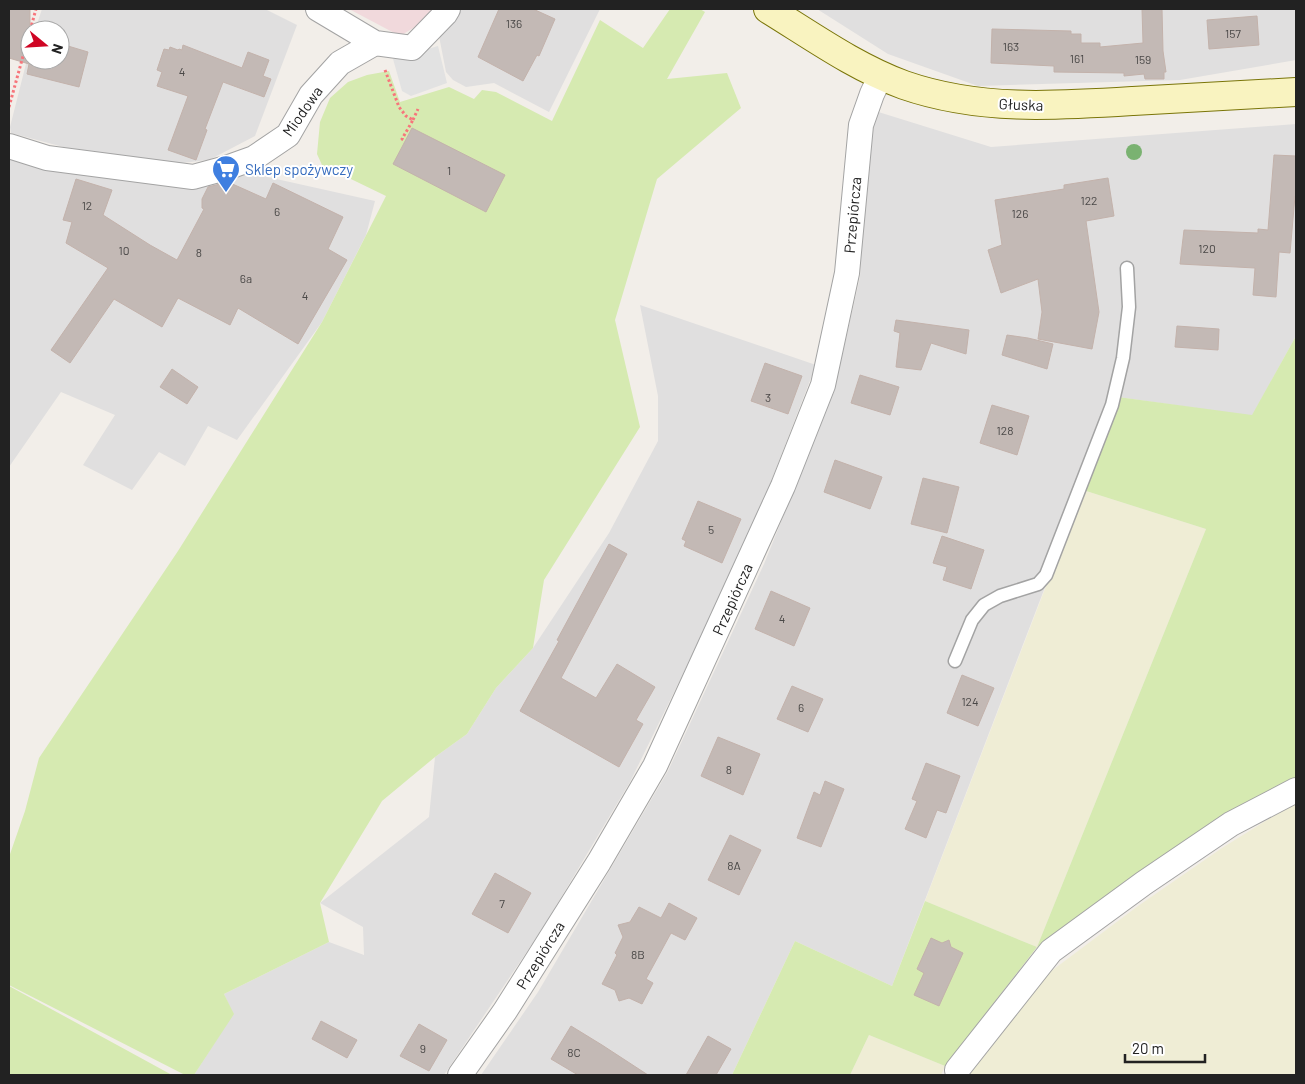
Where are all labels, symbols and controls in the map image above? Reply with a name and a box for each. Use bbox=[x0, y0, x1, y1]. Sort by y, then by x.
house number: 136 bbox=[506, 16, 522, 30]
north arrow bbox=[20, 20, 70, 70]
house number: 157 bbox=[1225, 26, 1241, 40]
house number: 163 bbox=[1003, 39, 1019, 53]
text: N bbox=[48, 42, 67, 56]
house number: 161 bbox=[1070, 51, 1084, 65]
house number: 159 bbox=[1135, 52, 1151, 66]
house number: 4 bbox=[179, 64, 185, 78]
street label: Miodowa bbox=[278, 82, 326, 140]
street label: Głuska bbox=[998, 94, 1044, 114]
supermarket icon: Sklep spożywczy bbox=[211, 154, 241, 193]
place label: Sklep spożywczy bbox=[245, 160, 353, 178]
house number: 1 bbox=[447, 163, 451, 177]
street label: Przepiórcza bbox=[840, 176, 864, 254]
house number: 122 bbox=[1080, 193, 1098, 207]
house number: 12 bbox=[82, 198, 92, 212]
house number: 6 bbox=[274, 204, 280, 218]
house number: 126 bbox=[1012, 206, 1028, 220]
house number: 120 bbox=[1198, 241, 1216, 255]
house number: 10 bbox=[119, 243, 129, 257]
house number: 8 bbox=[196, 245, 202, 259]
house number: 6a bbox=[240, 271, 252, 285]
house number: 4 bbox=[302, 288, 308, 302]
house number: 3 bbox=[765, 390, 771, 404]
house number: 128 bbox=[997, 423, 1013, 437]
house number: 5 bbox=[708, 522, 714, 536]
street label: Przepiórcza bbox=[708, 560, 756, 638]
house number: 4 bbox=[779, 611, 785, 625]
house number: 124 bbox=[961, 694, 979, 708]
house number: 6 bbox=[798, 700, 804, 714]
house number: 8 bbox=[726, 762, 732, 776]
house number: 8A bbox=[727, 858, 741, 872]
house number: 7 bbox=[499, 896, 505, 910]
street label: Przepiórcza bbox=[512, 918, 568, 992]
house number: 8B bbox=[631, 947, 645, 961]
scale bar bbox=[1125, 1032, 1205, 1064]
text: 20 m bbox=[1132, 1039, 1164, 1057]
house number: 9 bbox=[420, 1041, 426, 1055]
house number: 8C bbox=[567, 1045, 581, 1059]

